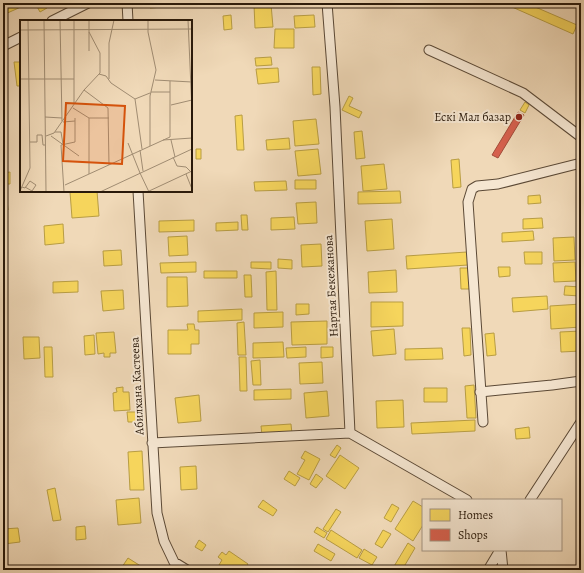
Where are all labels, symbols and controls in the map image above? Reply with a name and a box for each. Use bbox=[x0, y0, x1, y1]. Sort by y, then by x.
inset map bbox=[20, 20, 192, 192]
place label: Ескі Мал базар bbox=[434, 109, 511, 125]
marker: Ескі Мал базар bbox=[514, 112, 524, 122]
street label: Нартая Бекежанова bbox=[320, 234, 342, 337]
street label: Абилхана Кастеева bbox=[126, 336, 148, 436]
legend bbox=[422, 499, 562, 551]
text: Homes bbox=[458, 507, 493, 523]
text: Shops bbox=[458, 527, 488, 543]

